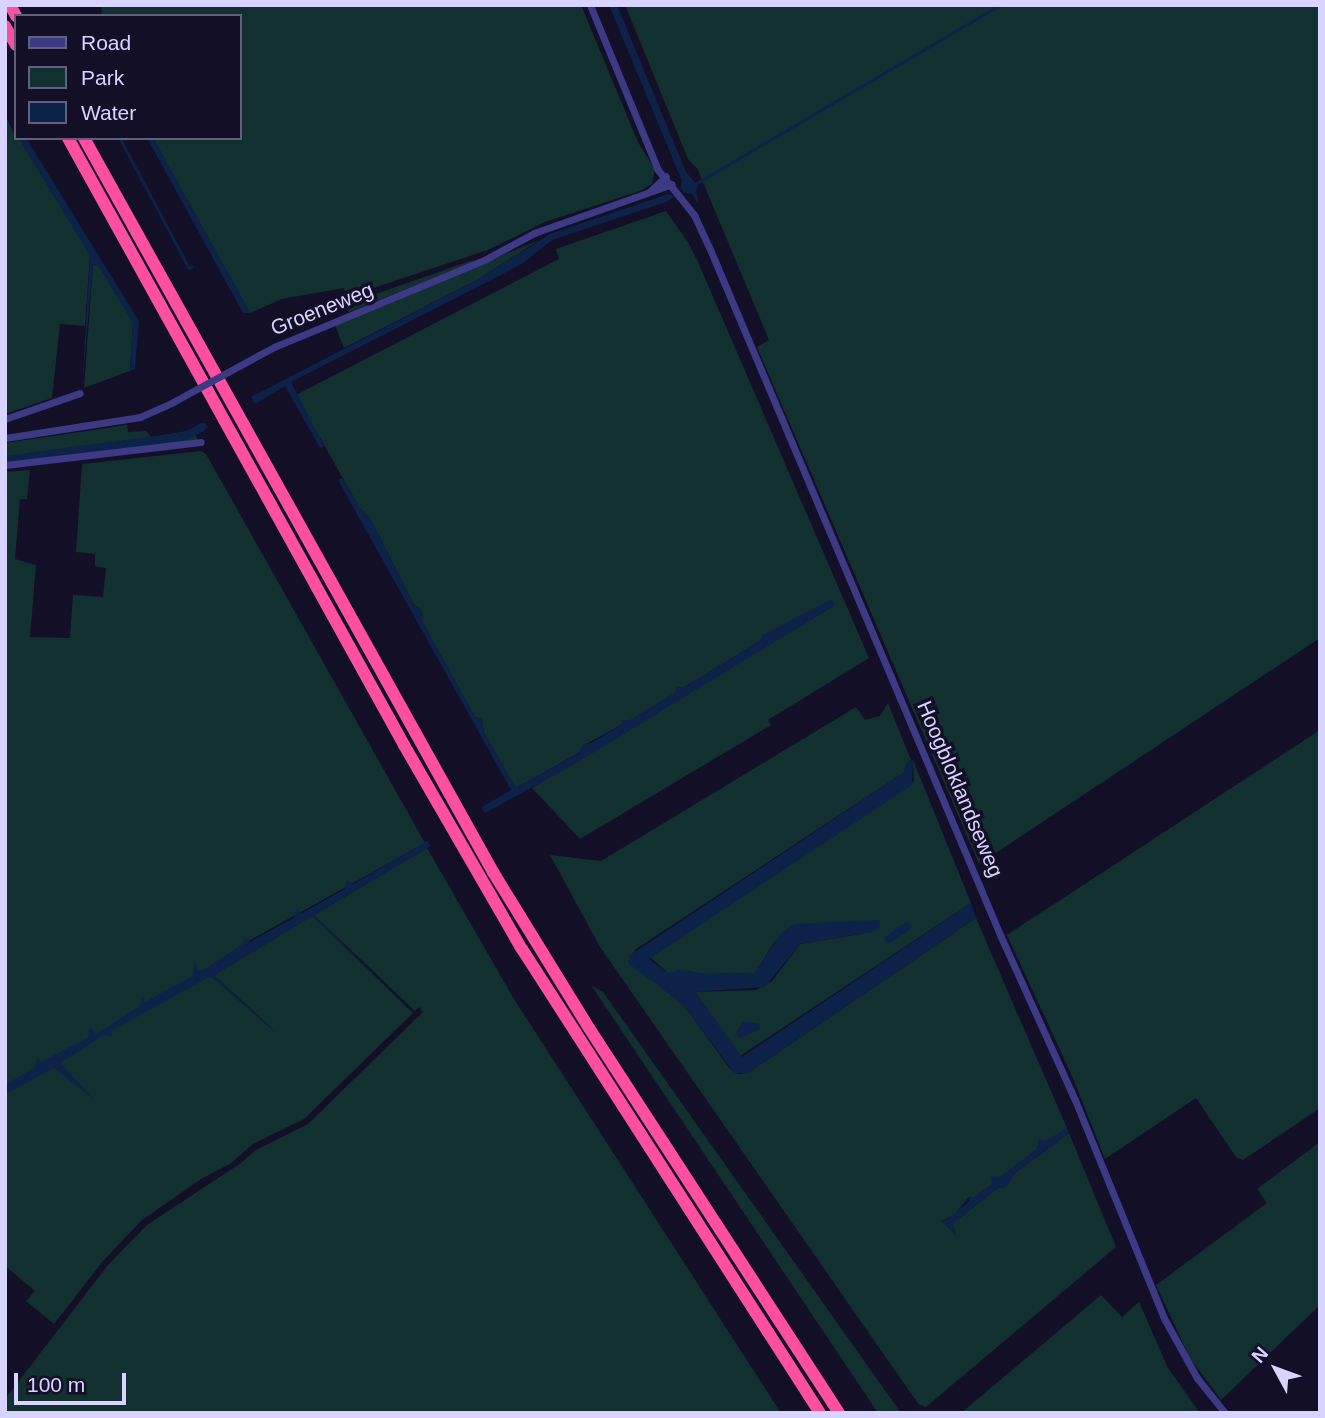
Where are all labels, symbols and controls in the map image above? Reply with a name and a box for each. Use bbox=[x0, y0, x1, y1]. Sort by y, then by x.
legend bbox=[14, 14, 242, 140]
text: Road bbox=[81, 31, 131, 54]
text: Park bbox=[81, 66, 124, 89]
text: Water bbox=[81, 101, 136, 124]
street label: Groeneweg bbox=[267, 277, 377, 341]
street label: Hoogbloklandseweg bbox=[911, 697, 1009, 881]
north arrow bbox=[1241, 1334, 1311, 1404]
text: N bbox=[1247, 1343, 1272, 1367]
scale bar bbox=[18, 1358, 130, 1402]
text: 100 m bbox=[27, 1373, 85, 1396]

